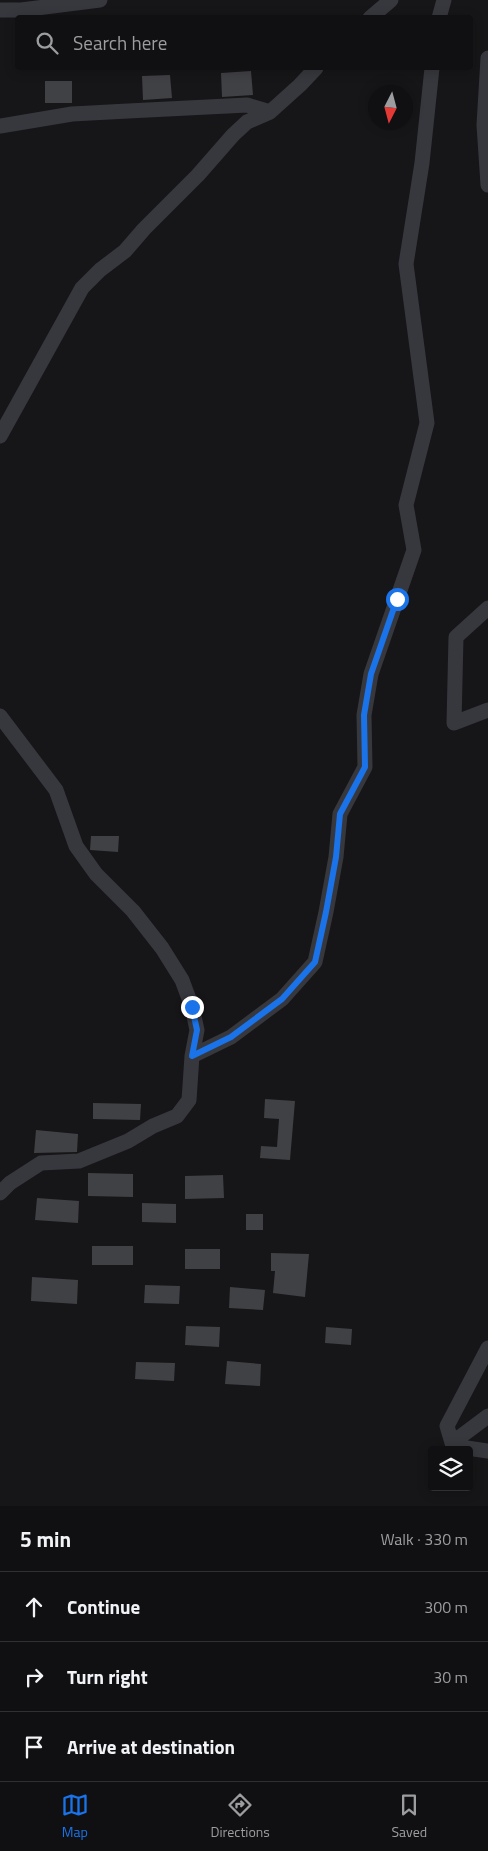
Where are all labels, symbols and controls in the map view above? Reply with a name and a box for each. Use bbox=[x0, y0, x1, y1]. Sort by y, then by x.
search box bbox=[15, 15, 473, 70]
text: Search here bbox=[73, 28, 167, 57]
icon: search bbox=[33, 29, 61, 57]
north arrow bbox=[368, 85, 413, 130]
route start bbox=[386, 588, 409, 611]
route end bbox=[181, 996, 204, 1019]
map controls bbox=[428, 1446, 473, 1491]
button: layers bbox=[428, 1446, 473, 1491]
text: 5 min bbox=[20, 1523, 71, 1555]
text: Walk · 330 m bbox=[380, 1527, 468, 1551]
text: Continue bbox=[67, 1592, 140, 1621]
icon: ahead bbox=[20, 1593, 48, 1621]
text: 300 m bbox=[424, 1595, 468, 1619]
text: Turn right bbox=[67, 1662, 148, 1691]
icon: right bbox=[20, 1663, 48, 1691]
text: 30 m bbox=[433, 1665, 468, 1689]
text: Arrive at destination bbox=[67, 1732, 235, 1761]
icon: arrive bbox=[20, 1733, 48, 1761]
tab: Map bbox=[61, 1791, 89, 1842]
tab: Directions bbox=[210, 1791, 270, 1842]
tab: Saved bbox=[392, 1791, 427, 1842]

